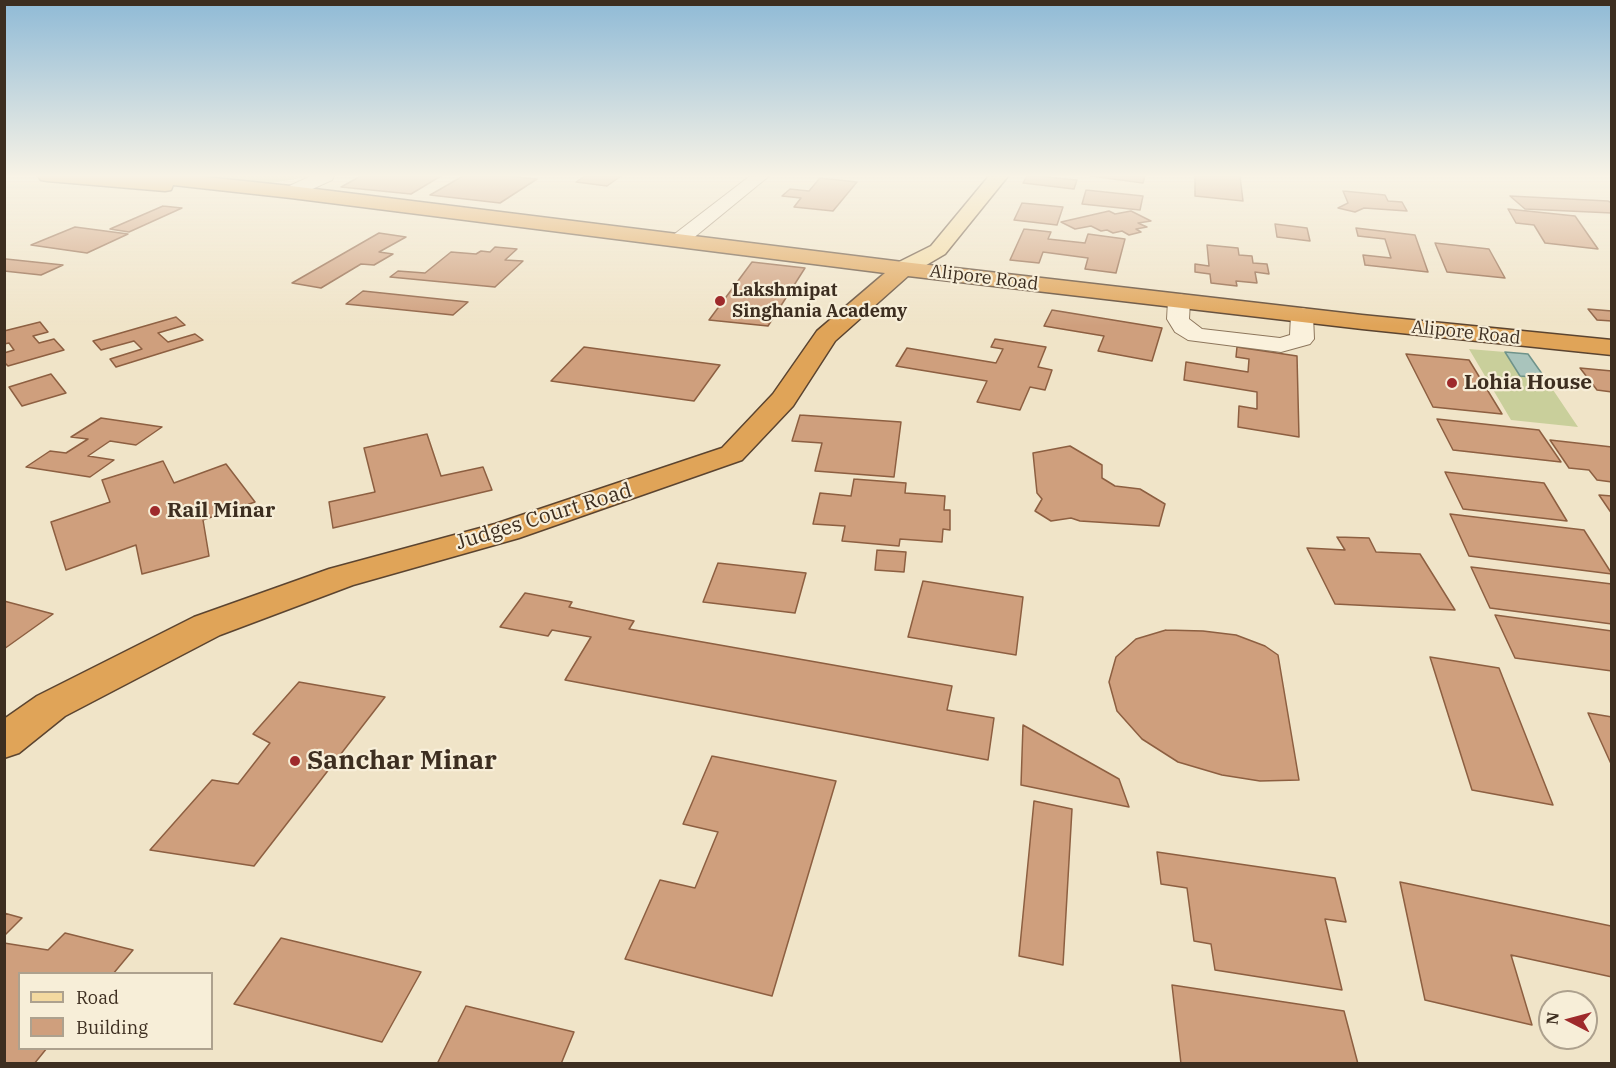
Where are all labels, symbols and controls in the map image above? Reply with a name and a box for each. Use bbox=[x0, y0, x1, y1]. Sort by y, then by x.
street label: Alipore Road bbox=[928, 261, 1040, 295]
place label: Lakshmipat Singhania Academy bbox=[732, 280, 907, 322]
marker: Lakshmipat Singhania Academy bbox=[713, 294, 727, 308]
street label: Alipore Road bbox=[1411, 317, 1521, 349]
place label: Lohia House bbox=[1464, 370, 1592, 396]
marker: Lohia House bbox=[1445, 376, 1459, 390]
street label: Judges Court Road bbox=[453, 478, 635, 556]
place label: Rail Minar bbox=[167, 498, 275, 524]
marker: Rail Minar bbox=[148, 504, 162, 518]
place label: Sanchar Minar bbox=[307, 745, 497, 777]
marker: Sanchar Minar bbox=[288, 754, 302, 768]
legend bbox=[18, 972, 213, 1050]
text: Road bbox=[76, 986, 119, 1009]
north arrow bbox=[1538, 990, 1598, 1050]
text: N bbox=[1541, 1011, 1563, 1026]
text: Building bbox=[76, 1016, 148, 1039]

